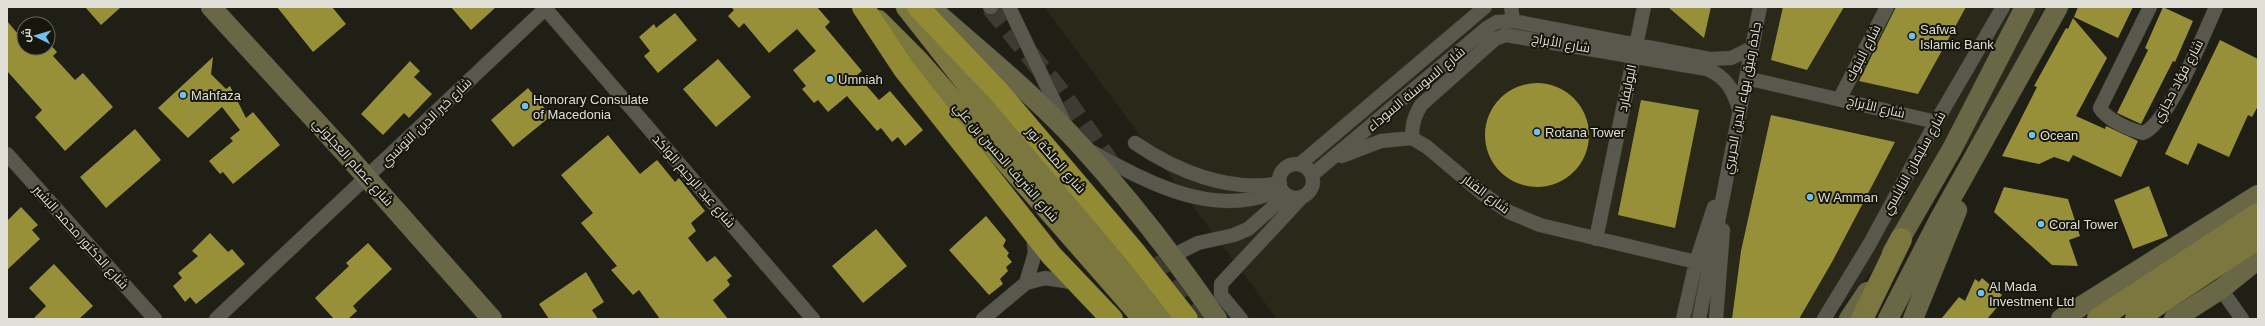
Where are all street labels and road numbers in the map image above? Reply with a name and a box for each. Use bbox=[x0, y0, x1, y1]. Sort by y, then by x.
street label: جادة رفيق بهاء الدين الحريري bbox=[1720, 21, 1767, 176]
street label: شارع البنوك bbox=[1842, 22, 1884, 84]
street label: شارع الأبراج bbox=[1530, 30, 1591, 57]
street label: شارع فؤاد حجازي bbox=[2150, 37, 2209, 126]
street label: شارع السوسنة السوداء bbox=[1364, 44, 1469, 135]
street label: البوليفارد bbox=[1615, 63, 1639, 113]
street label: شارع خير الدين التونسي bbox=[377, 75, 477, 172]
street label: شارع الأبراج bbox=[1845, 93, 1906, 122]
street label: شارع الشريف الحسين بن علي bbox=[948, 99, 1062, 227]
street label: شارع سليمان النابلسي bbox=[1879, 109, 1951, 219]
street label: شارع عصام العجلوني bbox=[307, 115, 396, 211]
street label: شارع الملكة نور bbox=[1022, 123, 1089, 197]
street label: شارع عبد الرحيم الواكد bbox=[648, 131, 738, 232]
street label: شارع الفنار bbox=[1458, 171, 1513, 217]
street label: شارع الدكتور محمد البشير bbox=[29, 181, 132, 293]

